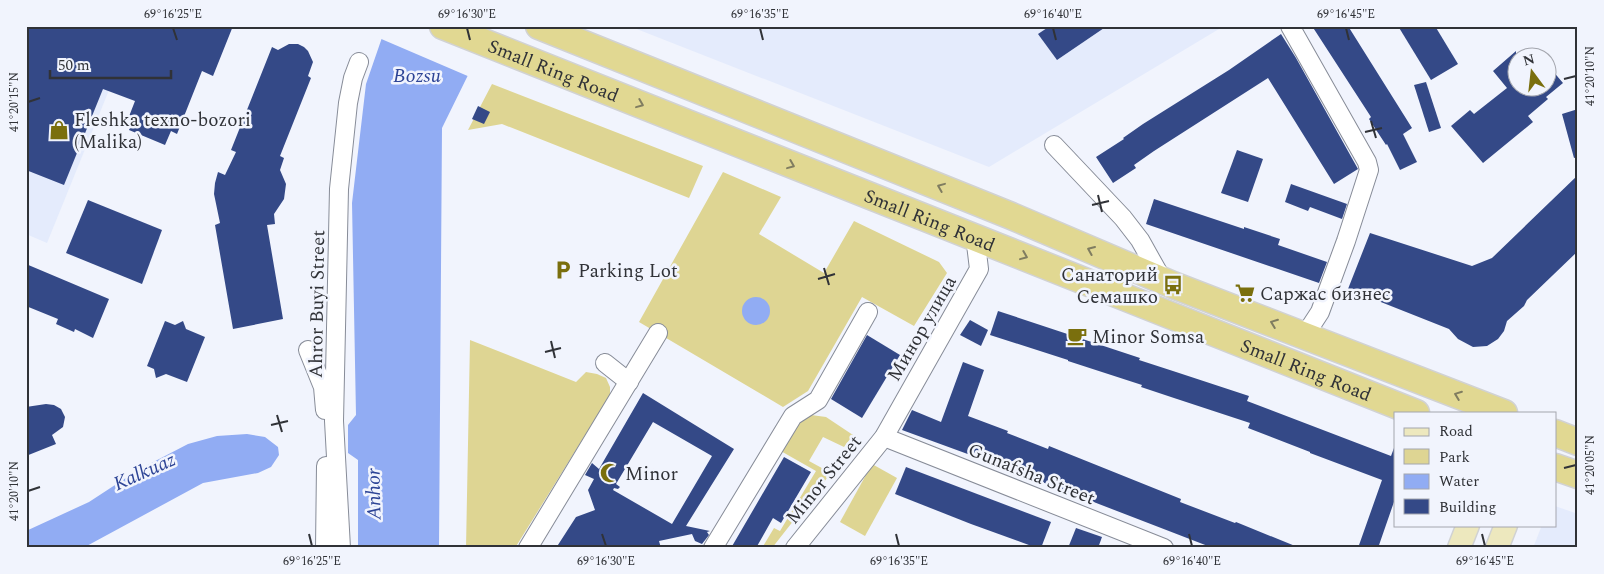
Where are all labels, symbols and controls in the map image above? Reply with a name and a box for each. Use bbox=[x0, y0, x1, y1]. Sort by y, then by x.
text: 69°16'25"E bbox=[144, 5, 202, 24]
text: 69°16'30"E bbox=[438, 5, 496, 24]
text: 69°16'35"E bbox=[731, 5, 789, 24]
text: 69°16'40"E bbox=[1024, 5, 1082, 24]
text: 69°16'45"E bbox=[1317, 5, 1375, 24]
street label: Small Ring Road bbox=[483, 32, 623, 111]
text: 41°20'10"N bbox=[1581, 46, 1600, 106]
scale bar bbox=[50, 48, 171, 80]
north arrow bbox=[1506, 48, 1556, 98]
text: N bbox=[1521, 48, 1537, 72]
text: 50 m bbox=[58, 54, 90, 77]
water label: Bozsu bbox=[393, 61, 441, 91]
text: 41°20'15"N bbox=[5, 72, 24, 132]
one-way arrow bbox=[635, 98, 644, 109]
place label: Fleshka texno-bozori (Malika) bbox=[74, 106, 251, 157]
shop icon: Fleshka texno-bozori (Malika) bbox=[48, 119, 70, 141]
one-way arrow bbox=[786, 158, 795, 169]
street label: Small Ring Road bbox=[859, 182, 999, 260]
one-way arrow bbox=[937, 183, 946, 194]
street label: Ahror Buyi Street bbox=[302, 229, 333, 378]
one-way arrow bbox=[1087, 246, 1096, 256]
one-way arrow bbox=[1019, 250, 1028, 260]
place label: Parking Lot bbox=[578, 257, 678, 286]
parking icon: Parking Lot bbox=[552, 259, 574, 281]
place label: Санаторий Семашко bbox=[1061, 261, 1158, 312]
street label: Минор улица bbox=[880, 270, 965, 387]
bus stop icon: Санаторий Семашко bbox=[1162, 274, 1184, 296]
place label: Саржас бизнес bbox=[1260, 280, 1391, 309]
supermarket icon: Саржас бизнес bbox=[1234, 282, 1256, 304]
one-way arrow bbox=[1270, 319, 1279, 330]
place label: Minor Somsa bbox=[1092, 323, 1205, 352]
cafe icon: Minor Somsa bbox=[1066, 325, 1088, 347]
street label: Small Ring Road bbox=[1236, 332, 1376, 410]
one-way arrow bbox=[1454, 391, 1463, 401]
legend bbox=[1394, 412, 1556, 526]
text: Road bbox=[1439, 420, 1473, 443]
street label: Minor Street bbox=[779, 429, 869, 531]
text: 41°20'05"N bbox=[1581, 435, 1600, 495]
street label: Gunafsha Street bbox=[963, 436, 1100, 513]
water label: Kalkuaz bbox=[108, 445, 180, 499]
text: Park bbox=[1439, 446, 1470, 469]
place label: Minor bbox=[625, 460, 678, 489]
text: 41°20'10"N bbox=[5, 461, 24, 521]
mosque icon: Minor bbox=[599, 462, 621, 484]
water label: Anhor bbox=[359, 467, 389, 521]
text: Water bbox=[1439, 470, 1479, 493]
text: Building bbox=[1439, 496, 1496, 519]
text: 69°16'25"E bbox=[283, 552, 341, 571]
text: 69°16'30"E bbox=[577, 552, 635, 571]
text: 69°16'35"E bbox=[870, 552, 928, 571]
text: 69°16'40"E bbox=[1163, 552, 1221, 571]
text: 69°16'45"E bbox=[1456, 552, 1514, 571]

